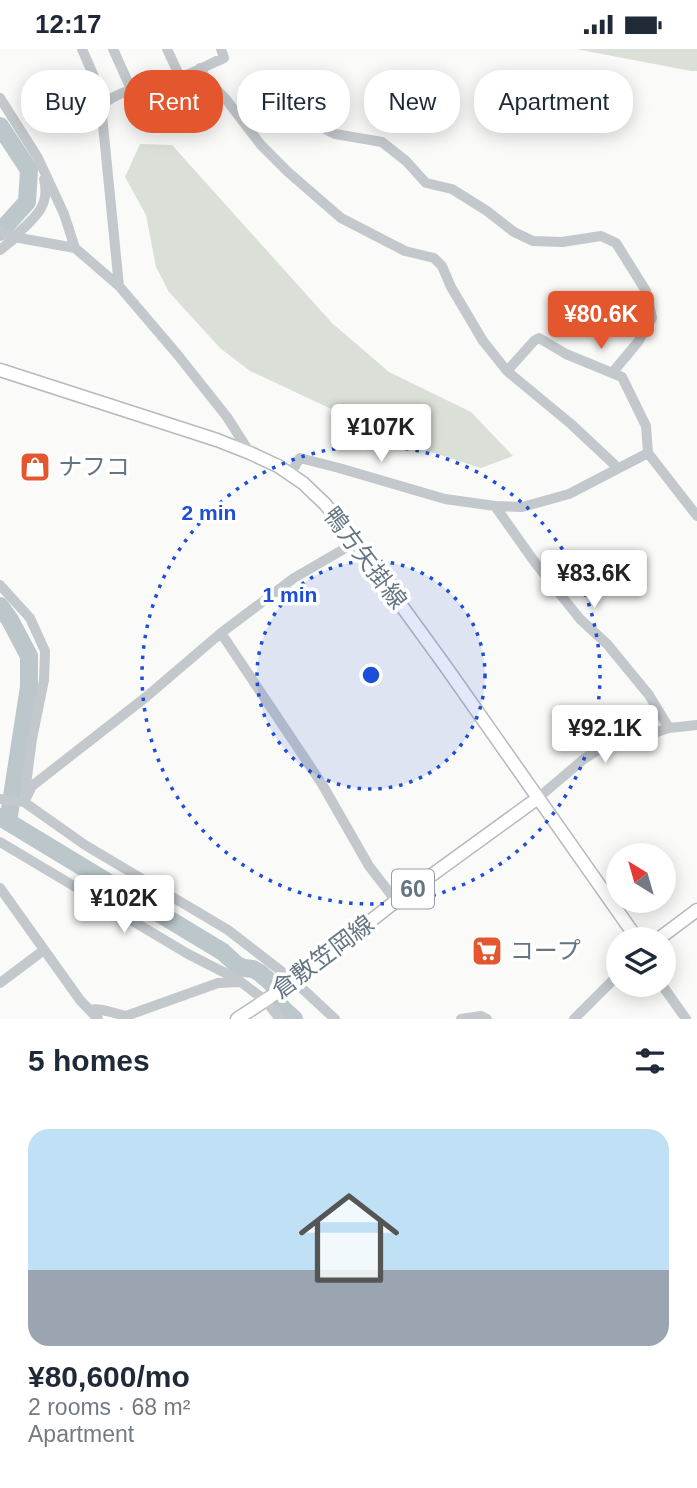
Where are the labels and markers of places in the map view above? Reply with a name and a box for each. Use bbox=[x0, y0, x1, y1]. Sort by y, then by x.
pin: ¥80.6K bbox=[544, 292, 658, 351]
pin: ¥107K bbox=[332, 405, 430, 464]
shop icon: ナフコ bbox=[18, 450, 52, 484]
place label: ナフコ bbox=[58, 453, 130, 480]
pin: ¥83.6K bbox=[537, 551, 651, 610]
centre of rings bbox=[359, 663, 383, 687]
pin: ¥92.1K bbox=[548, 705, 662, 765]
pin: ¥102K bbox=[75, 875, 173, 935]
supermarket icon: コープ bbox=[470, 934, 504, 968]
place label: コープ bbox=[510, 937, 581, 964]

